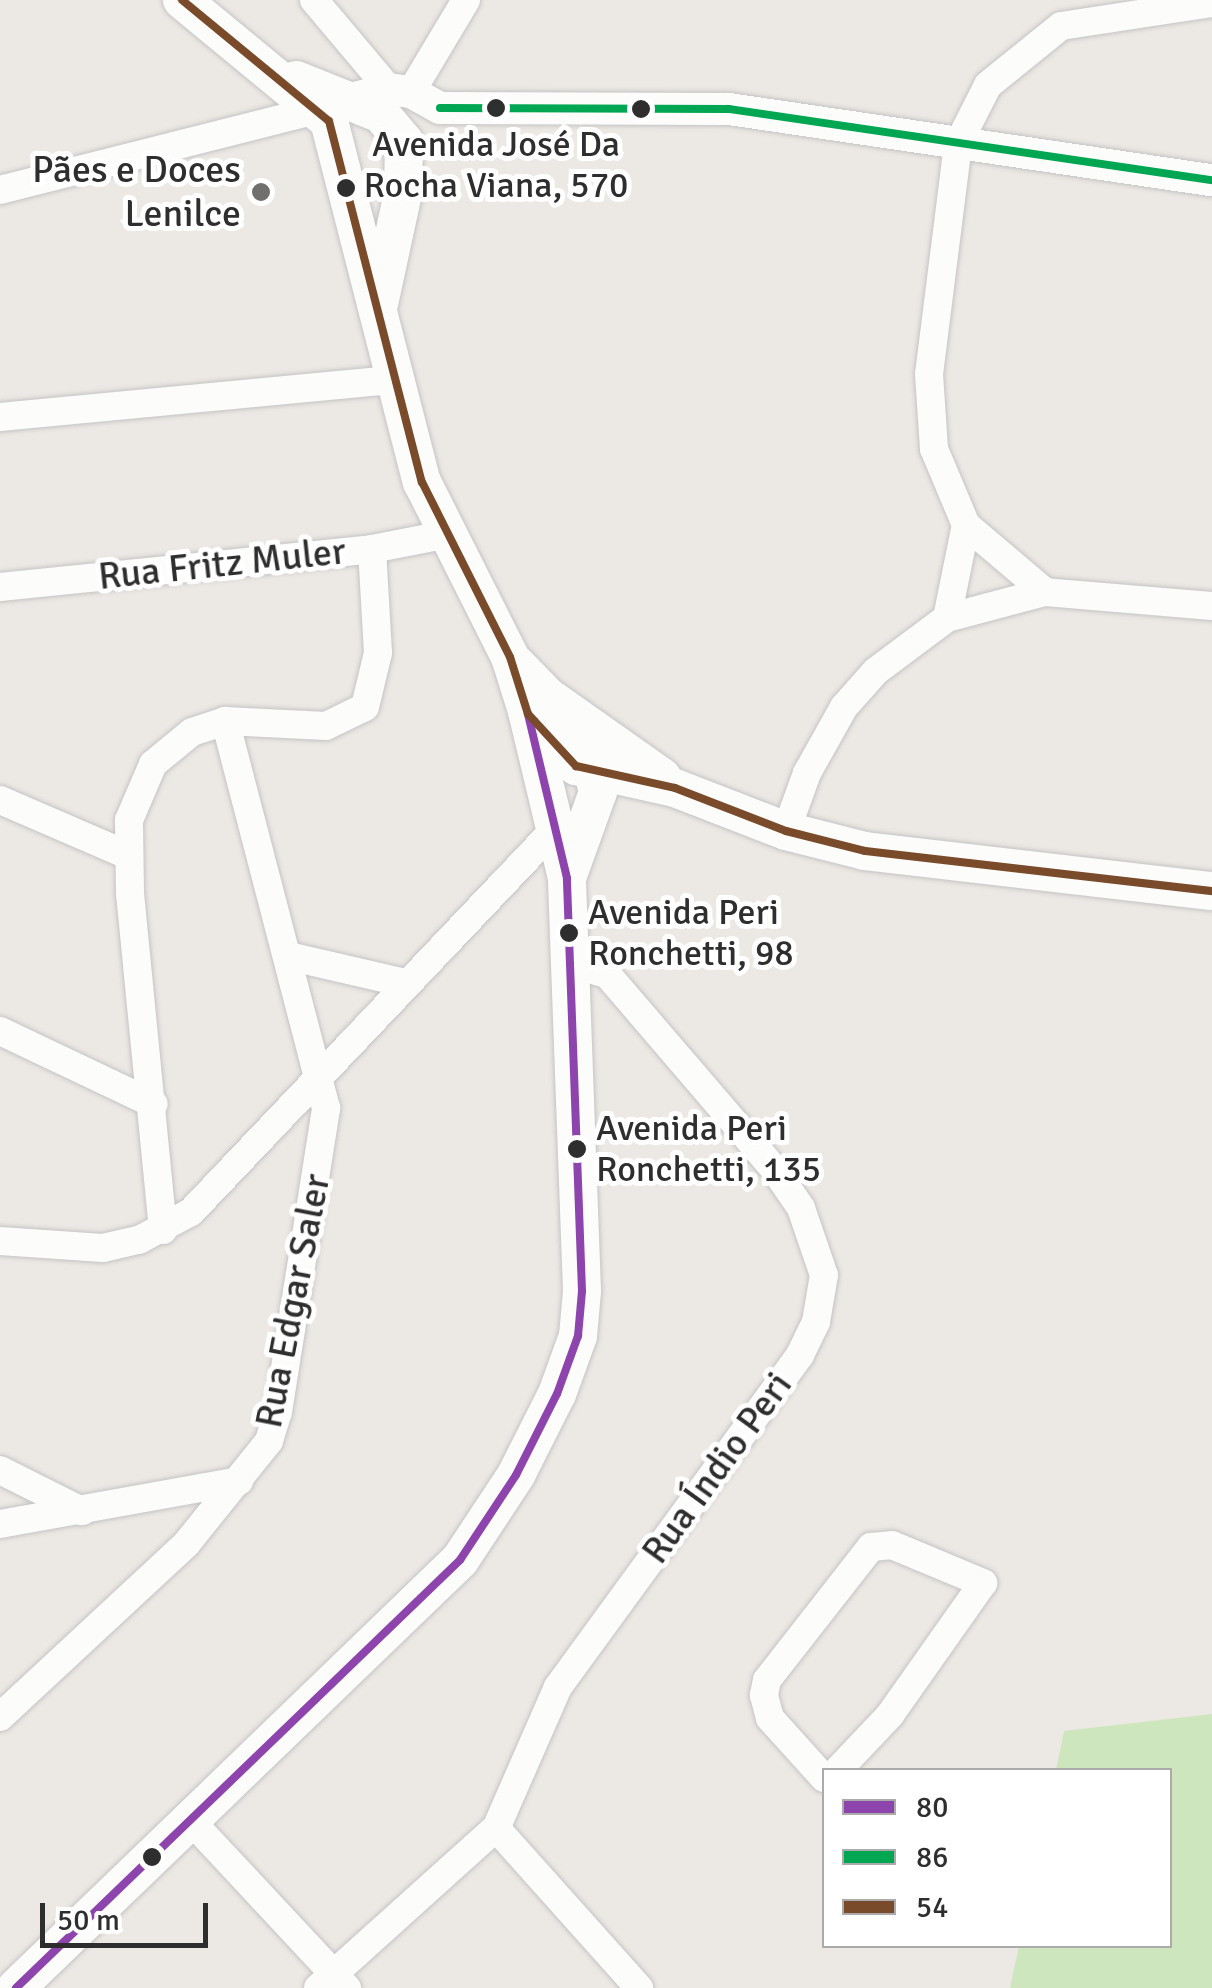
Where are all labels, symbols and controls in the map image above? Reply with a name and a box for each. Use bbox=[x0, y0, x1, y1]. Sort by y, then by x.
marker: Avenida José Da Rocha Viana, 570 bbox=[486, 98, 506, 118]
unlabelled marker bbox=[631, 99, 651, 119]
place label: Avenida José Da Rocha Viana, 570 bbox=[363, 122, 629, 207]
place label: Pães e Doces Lenilce bbox=[32, 147, 241, 236]
unlabelled marker bbox=[336, 178, 356, 198]
marker: Pães e Doces Lenilce bbox=[250, 181, 272, 203]
street label: Rua Fritz Muler bbox=[96, 528, 348, 600]
place label: Avenida Peri Ronchetti, 98 bbox=[588, 890, 794, 975]
marker: Avenida Peri Ronchetti, 98 bbox=[559, 923, 579, 943]
place label: Avenida Peri Ronchetti, 135 bbox=[596, 1106, 821, 1191]
marker: Avenida Peri Ronchetti, 135 bbox=[567, 1139, 587, 1159]
street label: Rua Edgar Saler bbox=[246, 1170, 340, 1432]
street label: Rua Índio Peri bbox=[632, 1364, 802, 1572]
legend bbox=[822, 1768, 1172, 1948]
text: 80 bbox=[916, 1789, 948, 1826]
text: 86 bbox=[916, 1839, 948, 1876]
unlabelled marker bbox=[142, 1847, 162, 1867]
scale bar bbox=[45, 1883, 212, 1945]
text: 54 bbox=[916, 1889, 948, 1926]
text: 50 m bbox=[57, 1902, 120, 1939]

